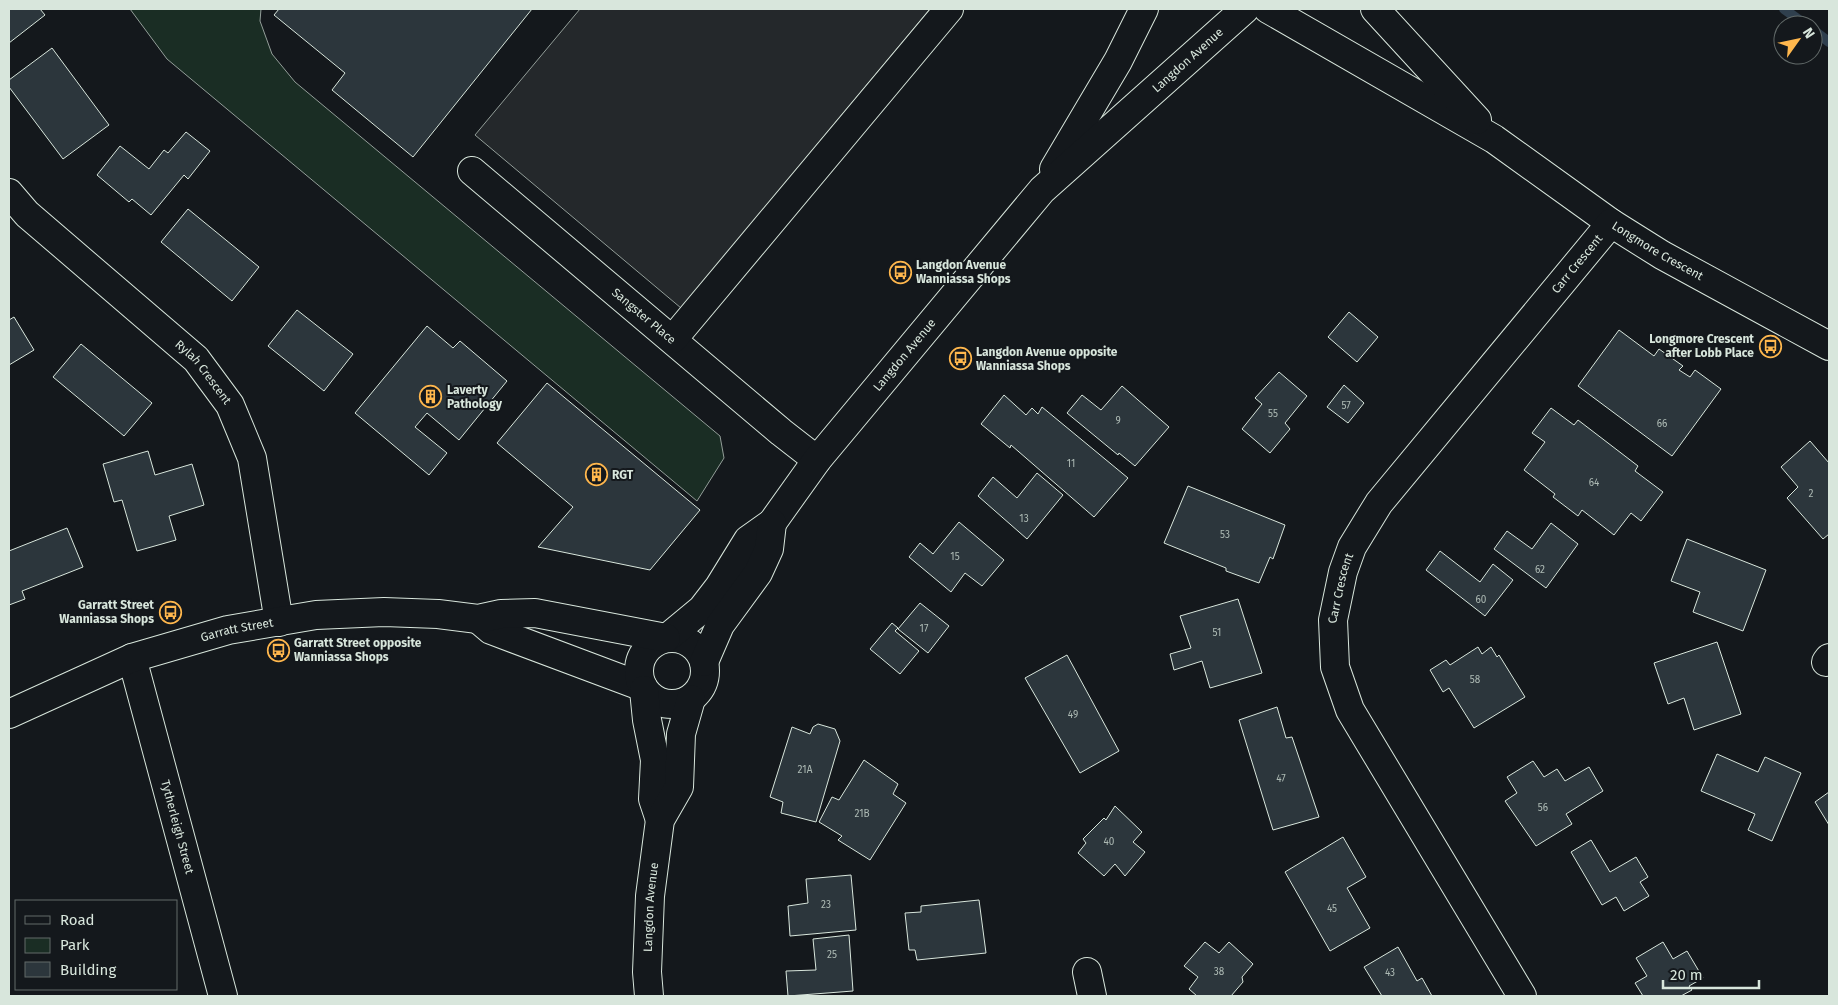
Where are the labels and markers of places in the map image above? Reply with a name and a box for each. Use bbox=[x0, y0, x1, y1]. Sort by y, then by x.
place label: Langdon Avenue Wanniassa Shops bbox=[916, 258, 1011, 286]
bus stop icon: Langdon Avenue Wanniassa Shops bbox=[888, 260, 912, 284]
place label: Longmore Crescent after Lobb Place bbox=[1649, 332, 1754, 360]
bus stop icon: Longmore Crescent after Lobb Place bbox=[1758, 334, 1782, 358]
place label: Langdon Avenue opposite Wanniassa Shops bbox=[976, 345, 1118, 373]
bus stop icon: Langdon Avenue opposite Wanniassa Shops bbox=[948, 347, 972, 371]
place label: Laverty Pathology bbox=[447, 383, 503, 411]
building icon: Laverty Pathology bbox=[419, 385, 443, 409]
building icon: RGT bbox=[584, 463, 608, 487]
place label: RGT bbox=[612, 468, 634, 482]
place label: Garratt Street Wanniassa Shops bbox=[59, 598, 154, 626]
bus stop icon: Garratt Street Wanniassa Shops bbox=[158, 600, 182, 624]
place label: Garratt Street opposite Wanniassa Shops bbox=[294, 636, 422, 664]
bus stop icon: Garratt Street opposite Wanniassa Shops bbox=[266, 638, 290, 662]

